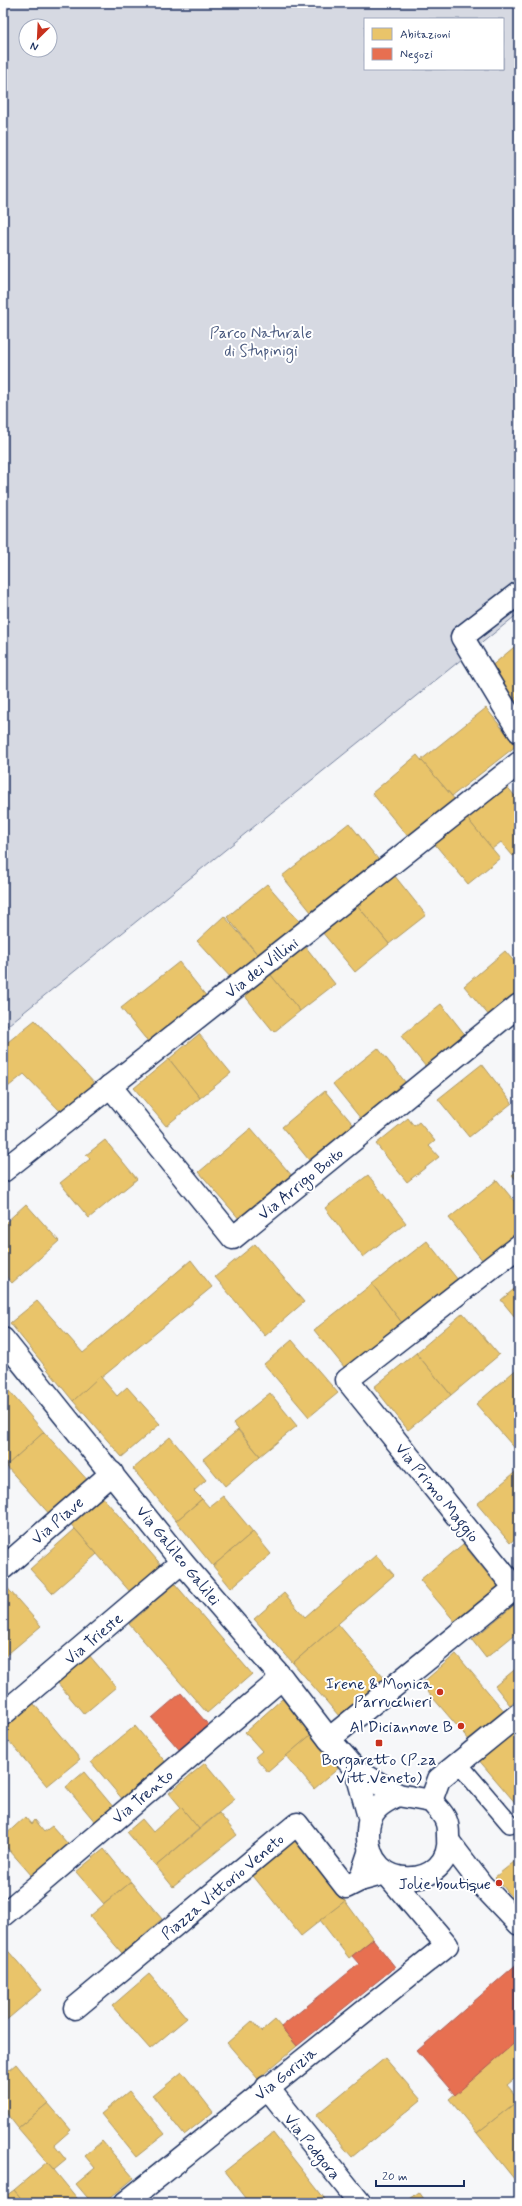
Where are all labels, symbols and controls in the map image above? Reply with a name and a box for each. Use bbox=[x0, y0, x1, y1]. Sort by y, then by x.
north arrow bbox=[18, 18, 58, 58]
legend bbox=[364, 18, 504, 70]
text: Abitazioni bbox=[400, 27, 451, 43]
text: N bbox=[28, 38, 41, 54]
text: Negozi bbox=[400, 47, 433, 64]
park label: Parco Naturale di Stupinigi bbox=[210, 323, 312, 363]
street label: Via dei Villini bbox=[221, 933, 303, 1003]
street label: Via Arrigo Boito bbox=[254, 1143, 349, 1226]
street label: Via Primo Maggio bbox=[389, 1439, 484, 1548]
street label: Via Piave bbox=[27, 1492, 89, 1550]
street label: Via Galileo Galilei bbox=[131, 1502, 225, 1610]
street label: Via Trieste bbox=[60, 1608, 128, 1670]
place label: Irene & Monica Parrucchieri bbox=[326, 1674, 432, 1713]
marker: Irene & Monica Parrucchieri bbox=[435, 1687, 445, 1697]
place label: Al Diciannove B bbox=[349, 1717, 453, 1738]
marker: Al Diciannove B bbox=[456, 1721, 466, 1731]
marker: Borgaretto (P.za Vitt.Veneto) bbox=[374, 1738, 384, 1748]
place label: Borgaretto (P.za Vitt.Veneto) bbox=[322, 1750, 436, 1789]
street label: Via Trento bbox=[108, 1765, 178, 1829]
street label: Piazza Vittorio Veneto bbox=[157, 1829, 289, 1945]
place label: Jolie boutique bbox=[398, 1874, 491, 1895]
marker: Jolie boutique bbox=[494, 1878, 504, 1888]
street label: Via Gorizia bbox=[250, 2042, 322, 2106]
street label: Via Podgora bbox=[278, 2110, 345, 2185]
scale bar bbox=[376, 2162, 464, 2188]
text: 20 m bbox=[382, 2169, 408, 2185]

